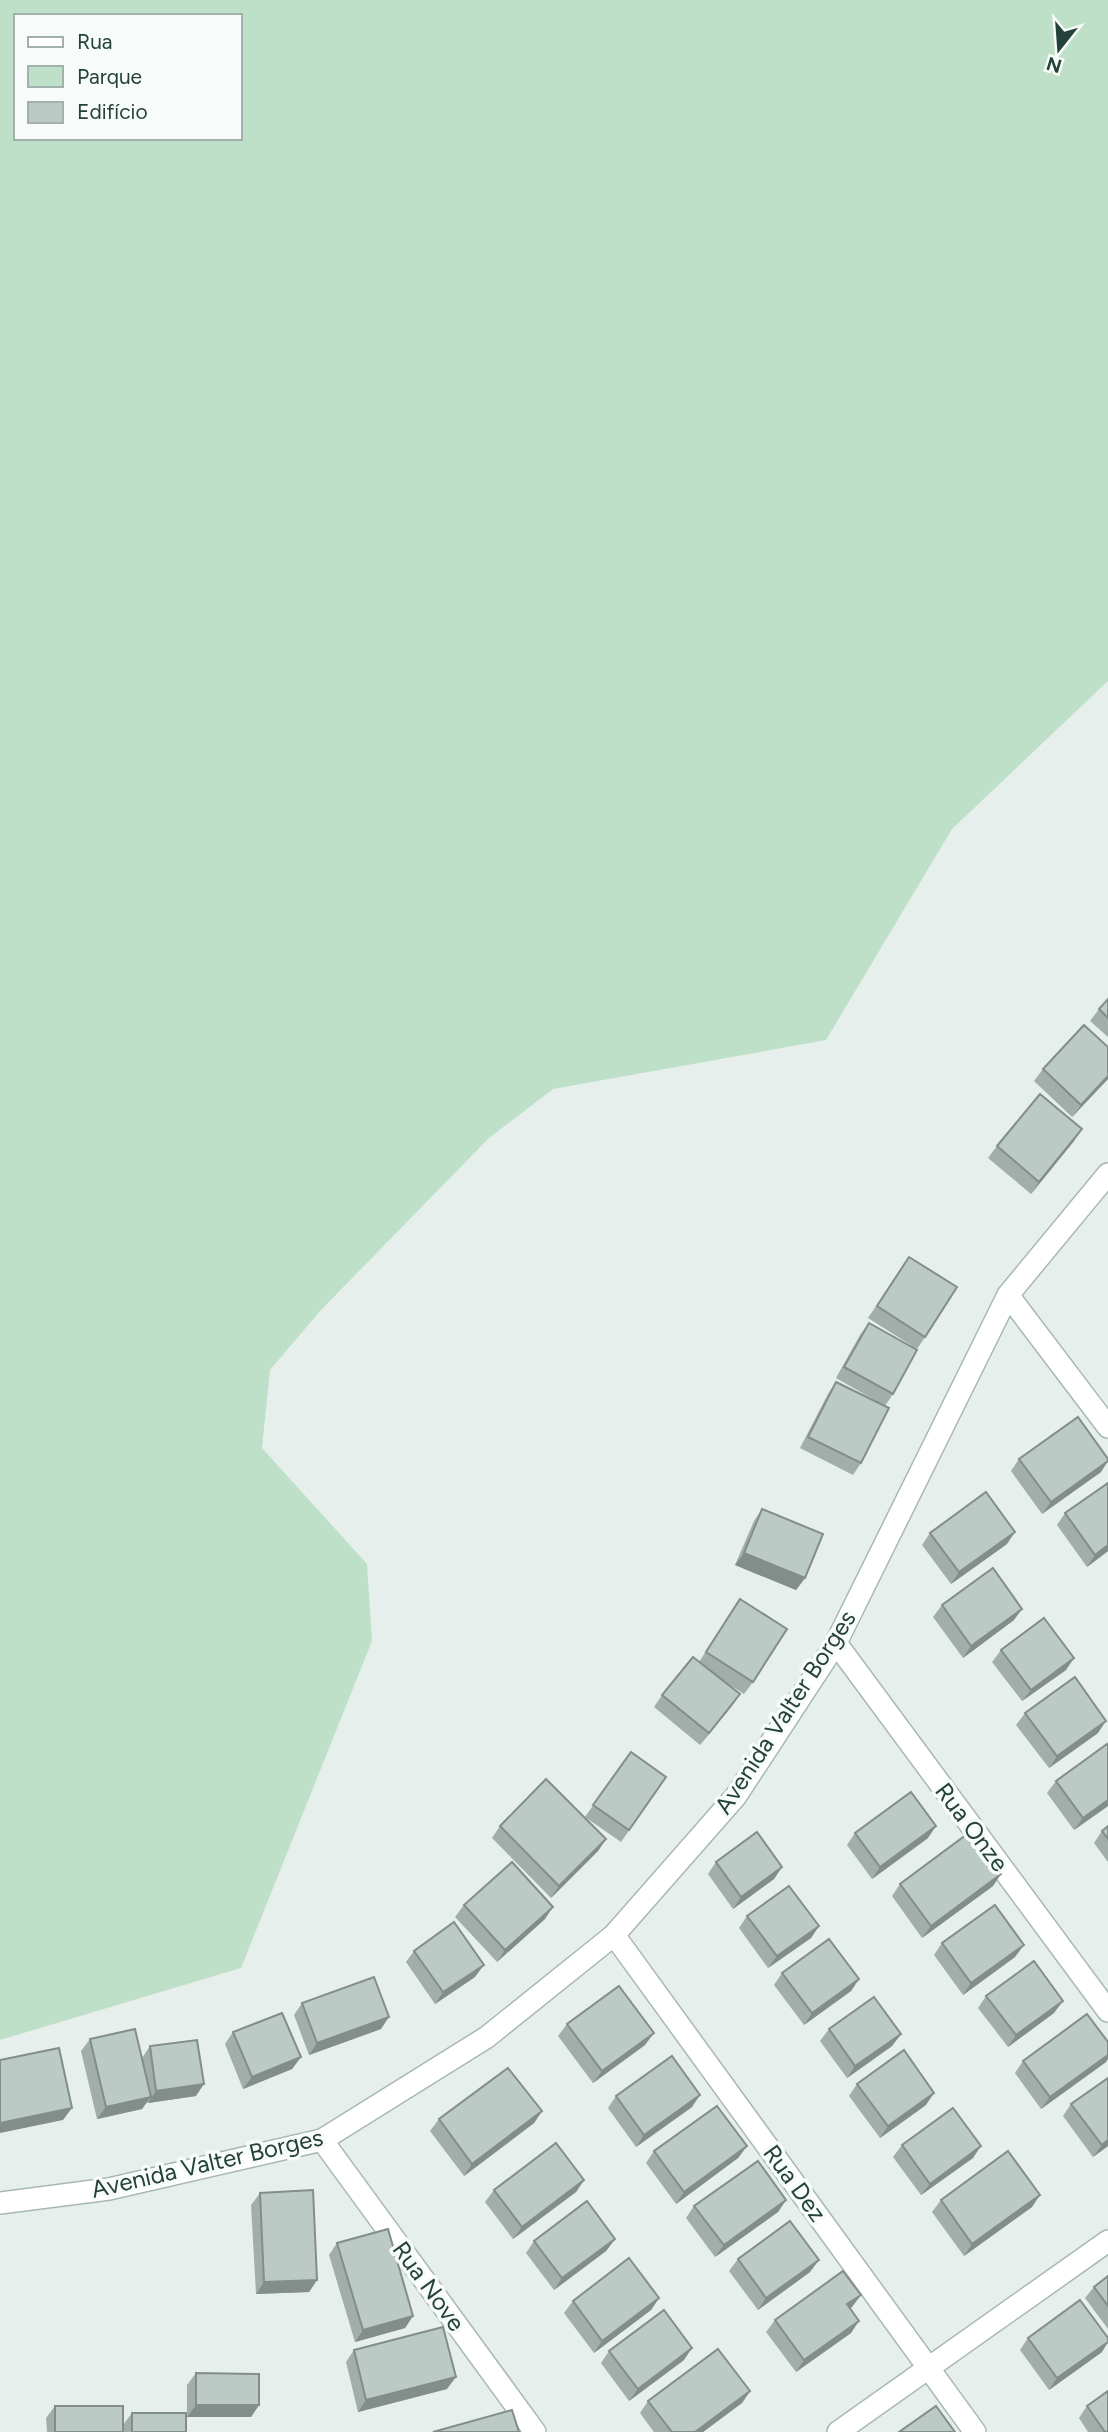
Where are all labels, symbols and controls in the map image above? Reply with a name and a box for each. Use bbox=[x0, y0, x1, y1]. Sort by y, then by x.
legend bbox=[14, 14, 242, 140]
north arrow bbox=[1024, 14, 1094, 84]
text: Rua bbox=[77, 29, 113, 54]
text: N bbox=[1044, 52, 1065, 78]
text: Parque bbox=[77, 64, 142, 89]
text: Edifício bbox=[77, 99, 148, 124]
street label: Avenida Valter Borges bbox=[708, 1605, 862, 1819]
street label: Rua Onze bbox=[929, 1777, 1015, 1877]
street label: Avenida Valter Borges bbox=[88, 2122, 326, 2204]
street label: Rua Dez bbox=[757, 2139, 833, 2227]
street label: Rua Nove bbox=[387, 2235, 471, 2337]

